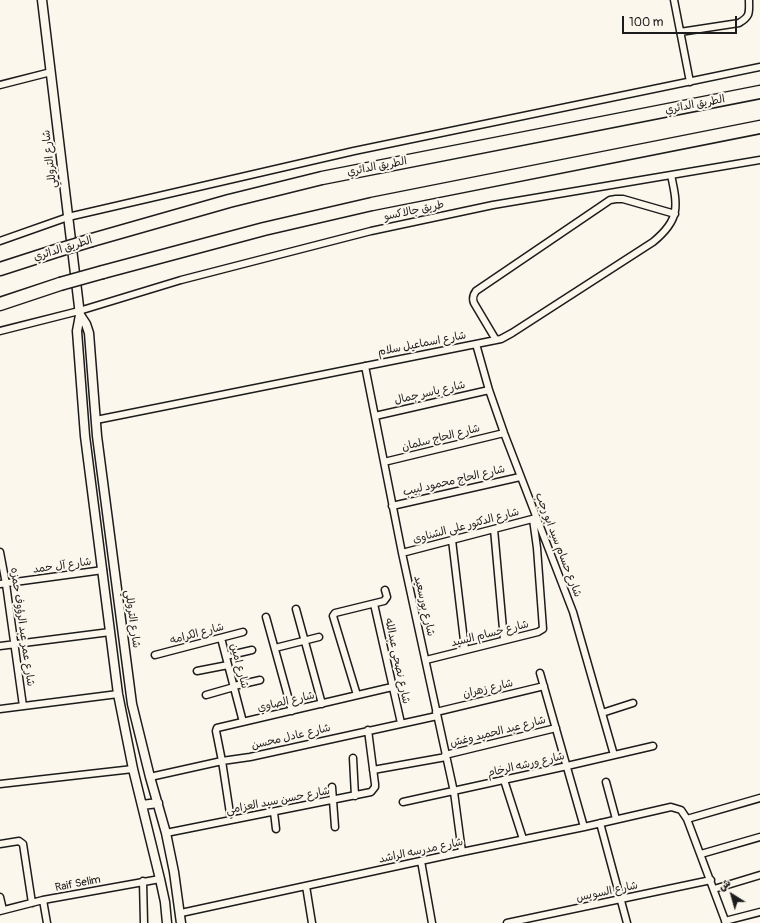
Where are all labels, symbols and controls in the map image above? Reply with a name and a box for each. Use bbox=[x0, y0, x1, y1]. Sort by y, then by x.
scale bar bbox=[624, 8, 739, 34]
text: 100 m bbox=[629, 15, 663, 30]
street label: الطريق الدائري bbox=[664, 93, 726, 117]
street label: شارع التروللي bbox=[40, 129, 60, 189]
street label: الطريق الدائري bbox=[346, 155, 408, 179]
street label: طريق جالاكسو bbox=[382, 198, 446, 224]
street label: الطريق الدائري bbox=[32, 234, 94, 264]
street label: شارع اسماعيل سلام bbox=[377, 329, 467, 359]
street label: شارع ياسر جمال bbox=[393, 378, 467, 408]
street label: شارع الحاج سلمان bbox=[400, 422, 482, 454]
street label: شارع الحاج محمود لبيب bbox=[402, 463, 506, 499]
street label: شارع حسام سيد ابو رجب bbox=[532, 491, 584, 599]
street label: شارع الدكتور على الشناوى bbox=[411, 505, 521, 547]
street label: شارع آل حمد bbox=[32, 555, 92, 577]
street label: شارع عمر عبد الرؤوف حمزه bbox=[7, 567, 37, 687]
street label: شارع بورسعيد bbox=[411, 574, 437, 638]
street label: شارع التروللي bbox=[121, 589, 143, 649]
street label: شارع نصحى عبدالله bbox=[381, 617, 413, 705]
street label: شارع حسام السيد bbox=[450, 618, 530, 650]
street label: شارع الكرامه bbox=[169, 620, 225, 648]
street label: شارع امين bbox=[227, 642, 251, 690]
street label: شارع زهران bbox=[462, 677, 514, 701]
street label: شارع الصاوي bbox=[256, 689, 316, 715]
street label: شارع عبد الحميد وغش bbox=[449, 714, 547, 750]
street label: شارع عادل محسن bbox=[250, 721, 332, 753]
street label: شارع ورشه الرخام bbox=[486, 750, 566, 780]
street label: شارع حسن سيد العزامي bbox=[225, 784, 331, 818]
street label: شارع مدرسه الراشد bbox=[378, 836, 464, 866]
street label: Raif Selim bbox=[54, 873, 102, 895]
north arrow bbox=[712, 875, 752, 915]
text: ش bbox=[716, 876, 733, 894]
street label: شارع السويس bbox=[575, 879, 639, 905]

